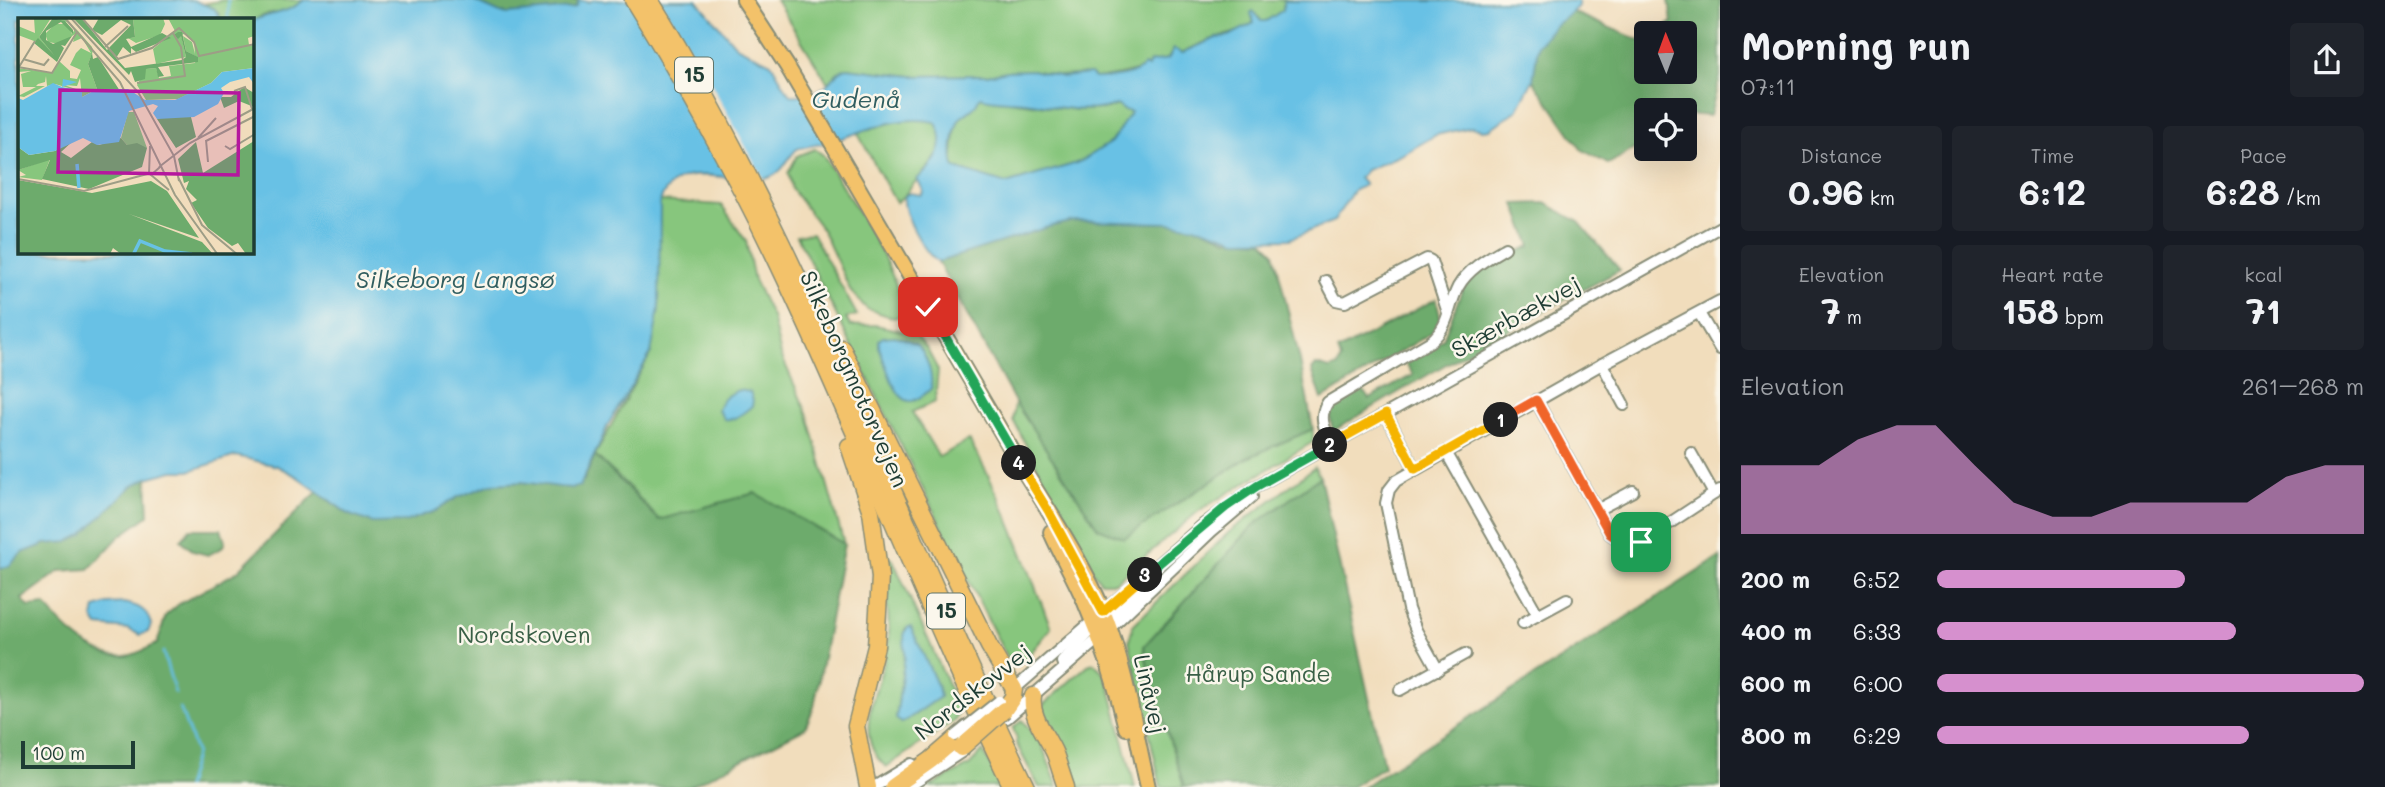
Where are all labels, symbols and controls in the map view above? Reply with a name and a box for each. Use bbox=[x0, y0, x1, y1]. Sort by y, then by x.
inset map bbox=[18, 18, 254, 254]
text: Morning run bbox=[1741, 20, 1971, 70]
north arrow bbox=[1634, 21, 1698, 84]
map controls bbox=[1634, 21, 1697, 161]
button: share bbox=[2290, 23, 2364, 97]
road number: 15 bbox=[675, 57, 713, 92]
text: 07:11 bbox=[1741, 71, 1796, 101]
water label: Gudenå bbox=[811, 83, 901, 114]
button: locate bbox=[1634, 98, 1697, 161]
text: Distance bbox=[1801, 143, 1882, 168]
text: Time bbox=[2031, 143, 2074, 168]
text: Pace bbox=[2240, 143, 2287, 168]
text: 0.96 bbox=[1788, 168, 1864, 214]
text: 6:12 bbox=[2019, 168, 2086, 214]
text: 6:28 bbox=[2206, 168, 2280, 214]
text: km bbox=[1864, 185, 1895, 210]
text: /km bbox=[2280, 185, 2321, 210]
text: Elevation bbox=[1799, 262, 1884, 287]
text: Heart rate bbox=[2001, 262, 2104, 287]
text: kcal bbox=[2245, 262, 2282, 287]
water label: Silkeborg Langsø bbox=[356, 263, 555, 294]
street label: Silkeborgmotorvejen bbox=[794, 266, 916, 491]
street label: Skærbækvej bbox=[1446, 268, 1585, 364]
pin bbox=[898, 277, 958, 337]
text: 7 bbox=[1821, 287, 1841, 333]
text: 158 bbox=[2001, 287, 2059, 333]
text: 71 bbox=[2246, 287, 2281, 333]
icon: check bbox=[909, 288, 947, 326]
text: m bbox=[1841, 304, 1862, 329]
text: bpm bbox=[2059, 304, 2104, 329]
text: Elevation bbox=[1741, 371, 1844, 401]
text: 261–268 m bbox=[2242, 371, 2364, 401]
pin: 1 bbox=[1484, 402, 1518, 438]
text: 1 bbox=[1496, 407, 1505, 432]
pin: 2 bbox=[1312, 428, 1348, 462]
text: 2 bbox=[1324, 432, 1335, 457]
pin: 4 bbox=[1002, 446, 1036, 480]
text: 4 bbox=[1012, 450, 1025, 475]
pin bbox=[1611, 512, 1671, 572]
icon: arrive bbox=[1622, 523, 1660, 561]
pin: 3 bbox=[1128, 558, 1162, 592]
text: 3 bbox=[1139, 562, 1150, 587]
text: 200 m bbox=[1741, 564, 1810, 594]
text: 6:52 bbox=[1853, 564, 1900, 594]
road number: 15 bbox=[927, 594, 965, 628]
text: 400 m bbox=[1741, 616, 1812, 646]
text: 6:33 bbox=[1853, 616, 1901, 646]
park label: Nordskoven bbox=[458, 619, 590, 649]
street label: Nordskovvej bbox=[908, 636, 1037, 746]
street label: Linåvej bbox=[1127, 651, 1175, 736]
park label: Hårup Sande bbox=[1185, 658, 1331, 688]
text: 600 m bbox=[1741, 668, 1811, 698]
text: 6:00 bbox=[1853, 668, 1902, 698]
text: 800 m bbox=[1741, 720, 1811, 750]
text: 6:29 bbox=[1853, 720, 1900, 750]
scale bar bbox=[21, 738, 135, 770]
text: 100 m bbox=[32, 740, 85, 765]

